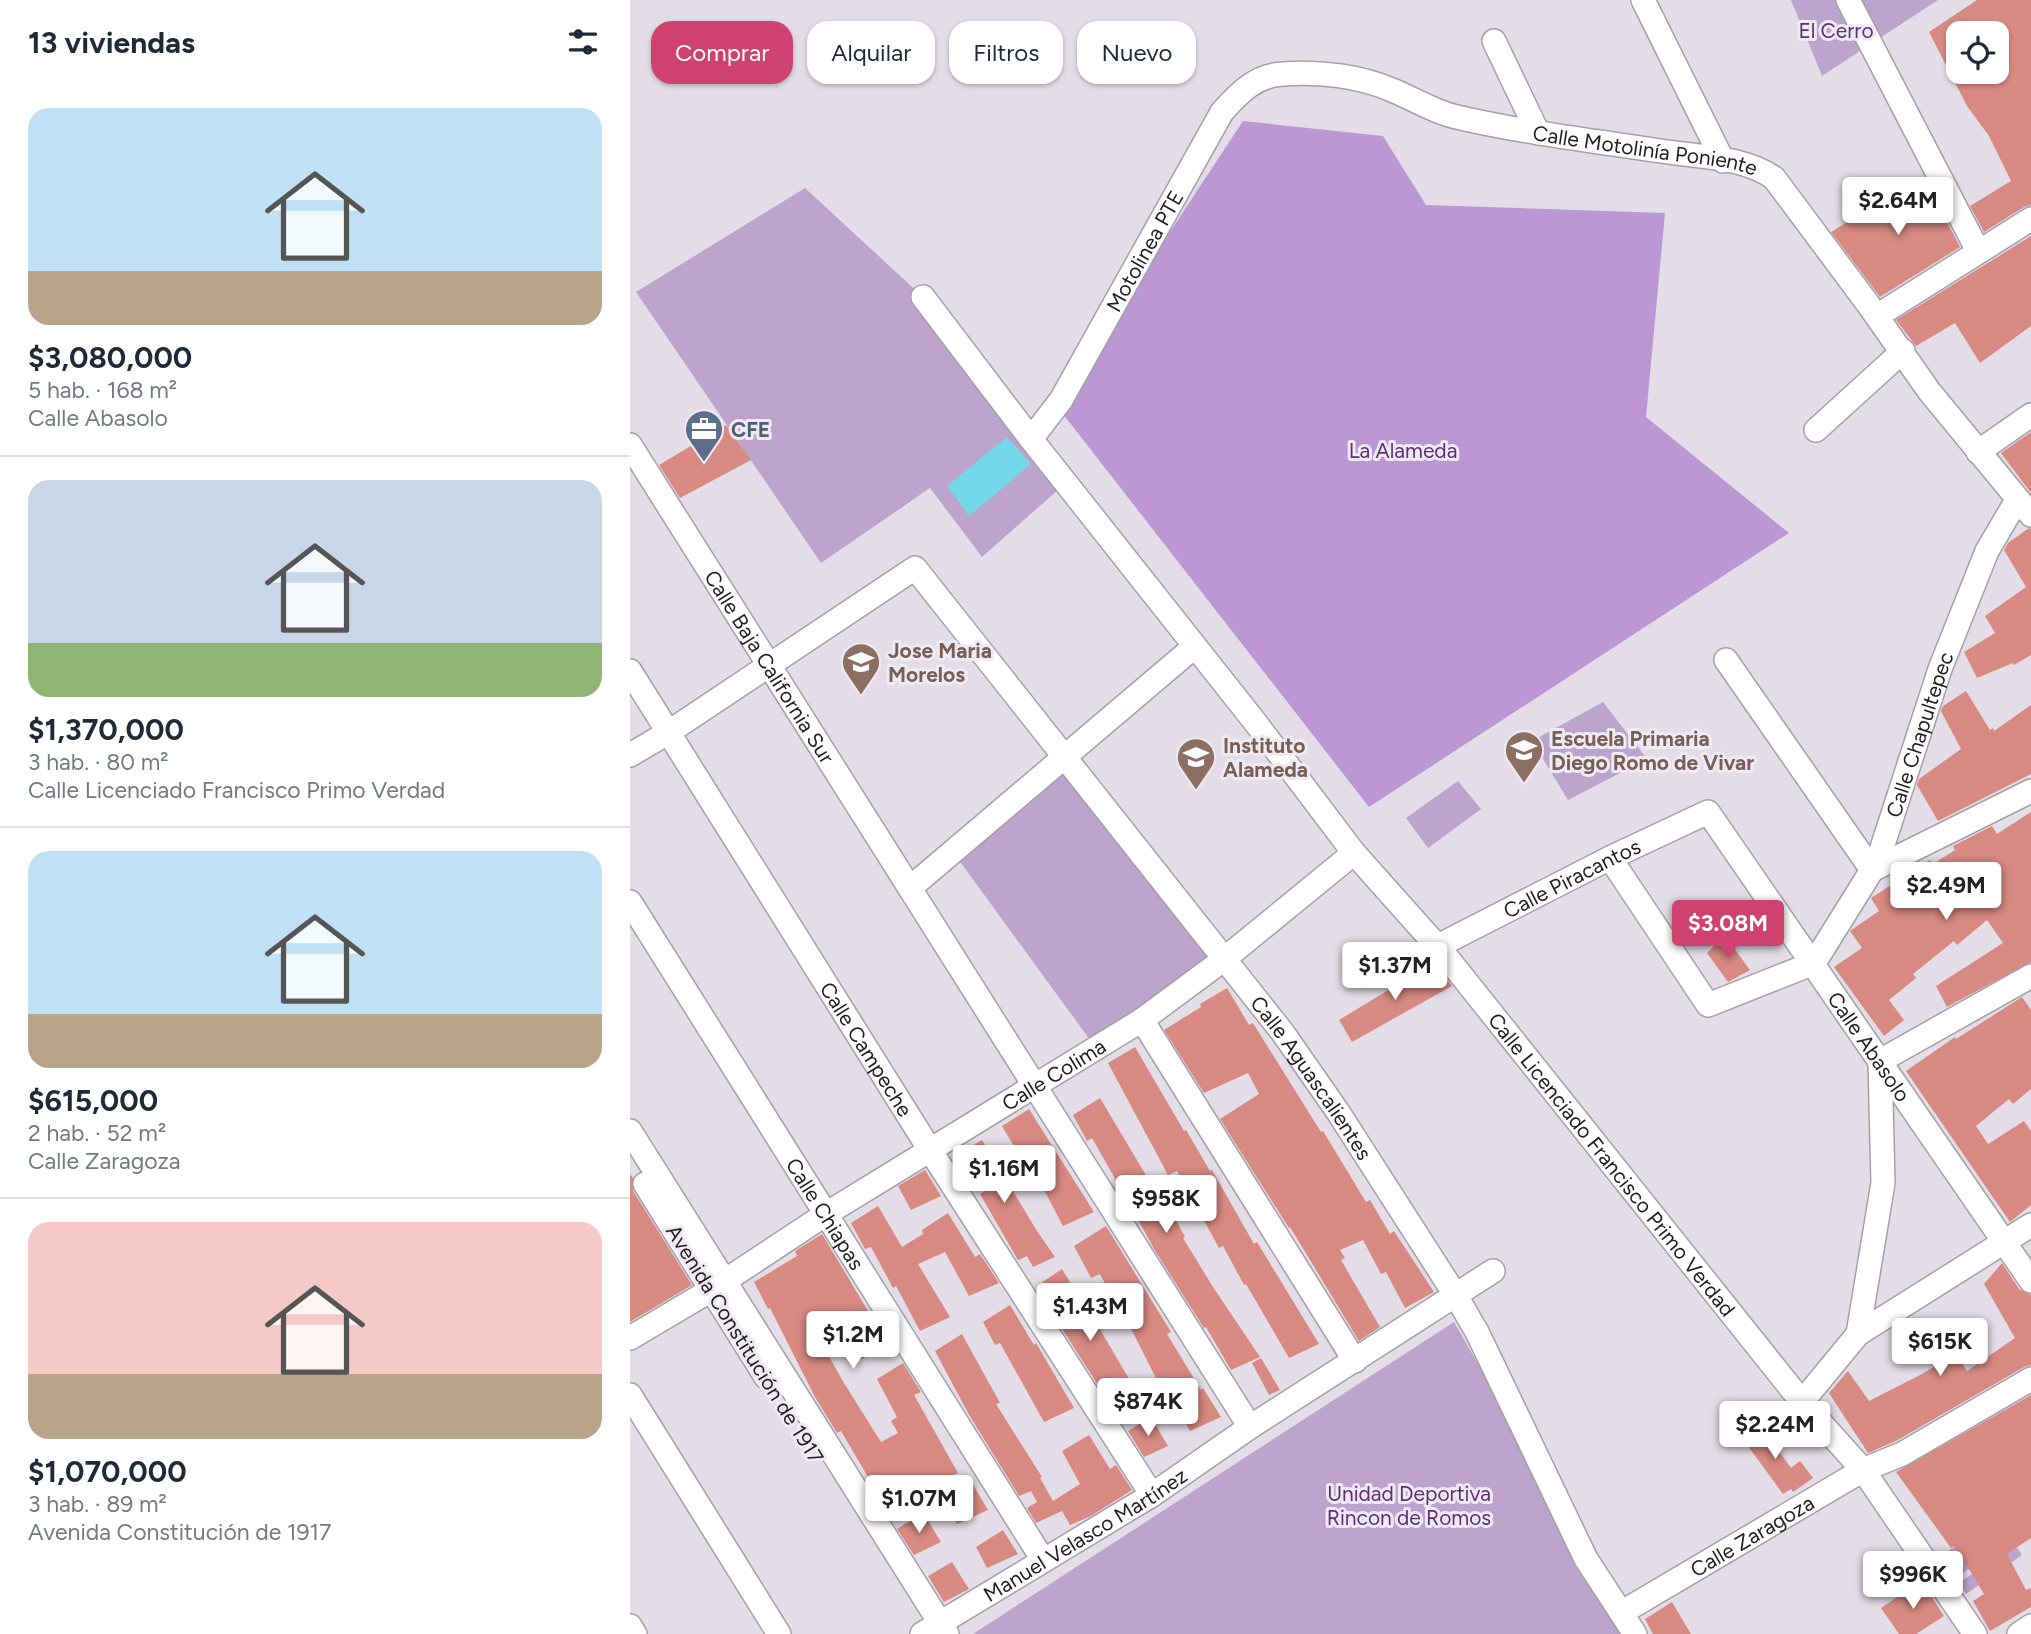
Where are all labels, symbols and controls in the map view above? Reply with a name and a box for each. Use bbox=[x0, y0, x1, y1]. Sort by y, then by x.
park label: El Cerro bbox=[1798, 18, 1874, 43]
chip: Comprar bbox=[651, 21, 793, 84]
chip: Alquilar bbox=[807, 21, 935, 84]
chip: Filtros bbox=[949, 21, 1063, 84]
chip: Nuevo bbox=[1077, 21, 1196, 84]
map controls bbox=[1946, 21, 2009, 84]
button: locate bbox=[1946, 21, 2009, 84]
icon: filters bbox=[564, 23, 602, 61]
text: 13 viviendas bbox=[28, 24, 195, 61]
street label: Calle Motolinía Poniente bbox=[1531, 120, 1761, 180]
icon: home bbox=[252, 153, 378, 279]
pin: $2.64M bbox=[1841, 177, 1955, 237]
street label: Motolinea PTE bbox=[1101, 186, 1188, 316]
text: $2.64M bbox=[1858, 186, 1938, 214]
text: $3,080,000 bbox=[28, 339, 192, 376]
text: 5 hab. · 168 m² bbox=[28, 376, 177, 404]
text: Calle Abasolo bbox=[28, 404, 168, 432]
office icon: CFE bbox=[683, 408, 725, 463]
place label: CFE bbox=[731, 417, 770, 442]
park label: La Alameda bbox=[1349, 438, 1457, 463]
icon: home bbox=[252, 525, 378, 651]
street label: Calle Baja California Sur bbox=[700, 565, 840, 768]
place label: Jose Maria Morelos bbox=[888, 638, 992, 687]
school or university icon: Jose Maria Morelos bbox=[840, 641, 882, 696]
street label: Calle Chapultepec bbox=[1880, 648, 1958, 820]
text: $1,370,000 bbox=[28, 711, 184, 748]
place label: Escuela Primaria Diego Romo de Vivar bbox=[1551, 726, 1754, 775]
school or university icon: Escuela Primaria Diego Romo de Vivar bbox=[1503, 729, 1545, 784]
place label: Instituto Alameda bbox=[1223, 733, 1308, 782]
school or university icon: Instituto Alameda bbox=[1175, 736, 1217, 791]
text: 3 hab. · 80 m² bbox=[28, 748, 169, 776]
text: Calle Licenciado Francisco Primo Verdad bbox=[28, 776, 445, 804]
street label: Calle Piracantos bbox=[1499, 833, 1644, 923]
pin: $2.49M bbox=[1889, 862, 2003, 922]
text: $2.49M bbox=[1906, 871, 1986, 899]
icon: home bbox=[252, 896, 378, 1022]
pin: $3.08M bbox=[1671, 900, 1785, 960]
text: $3.08M bbox=[1688, 909, 1768, 937]
pin: $1.37M bbox=[1338, 942, 1452, 1002]
text: $1.37M bbox=[1358, 951, 1432, 979]
street label: Calle Campeche bbox=[815, 977, 918, 1121]
street label: Calle Abasolo bbox=[1823, 987, 1916, 1106]
street label: Calle Aguascalientes bbox=[1246, 991, 1378, 1164]
street label: Calle Licenciado Francisco Primo Verdad bbox=[1483, 1007, 1741, 1321]
street label: Calle Colima bbox=[997, 1033, 1110, 1116]
text: $615,000 bbox=[28, 1082, 158, 1119]
text: 2 hab. · 52 m² bbox=[28, 1119, 166, 1147]
pin: $1.16M bbox=[947, 1146, 1061, 1205]
text: Calle Zaragoza bbox=[28, 1147, 181, 1175]
street label: Calle Chiapas bbox=[781, 1153, 870, 1274]
text: $1.16M bbox=[969, 1154, 1039, 1182]
pin: $958K bbox=[1117, 1176, 1215, 1235]
text: $958K bbox=[1132, 1184, 1200, 1212]
street label: Avenida Constitución de 1917 bbox=[661, 1220, 829, 1468]
icon: home bbox=[252, 1267, 378, 1393]
pin: $1.43M bbox=[1033, 1284, 1147, 1343]
text: $1.43M bbox=[1052, 1292, 1128, 1320]
pin: $1.2M bbox=[804, 1312, 902, 1371]
pin: $615K bbox=[1891, 1318, 1989, 1378]
text: $1.2M bbox=[822, 1320, 884, 1348]
text: $615K bbox=[1908, 1327, 1972, 1355]
pin: $874K bbox=[1099, 1378, 1197, 1438]
text: $874K bbox=[1113, 1387, 1183, 1415]
pin: $2.24M bbox=[1718, 1402, 1832, 1461]
text: $2.24M bbox=[1735, 1410, 1815, 1438]
text: $1,070,000 bbox=[28, 1453, 187, 1490]
street label: Manuel Velasco Martínez bbox=[979, 1462, 1191, 1606]
pin: $1.07M bbox=[862, 1476, 976, 1535]
park label: Unidad Deportiva Rincon de Romos bbox=[1327, 1481, 1491, 1530]
text: $1.07M bbox=[881, 1484, 957, 1512]
street label: Calle Zaragoza bbox=[1686, 1489, 1818, 1582]
text: 3 hab. · 89 m² bbox=[28, 1490, 167, 1518]
text: Avenida Constitución de 1917 bbox=[28, 1518, 331, 1546]
pin: $996K bbox=[1864, 1552, 1962, 1611]
text: $996K bbox=[1879, 1560, 1947, 1588]

